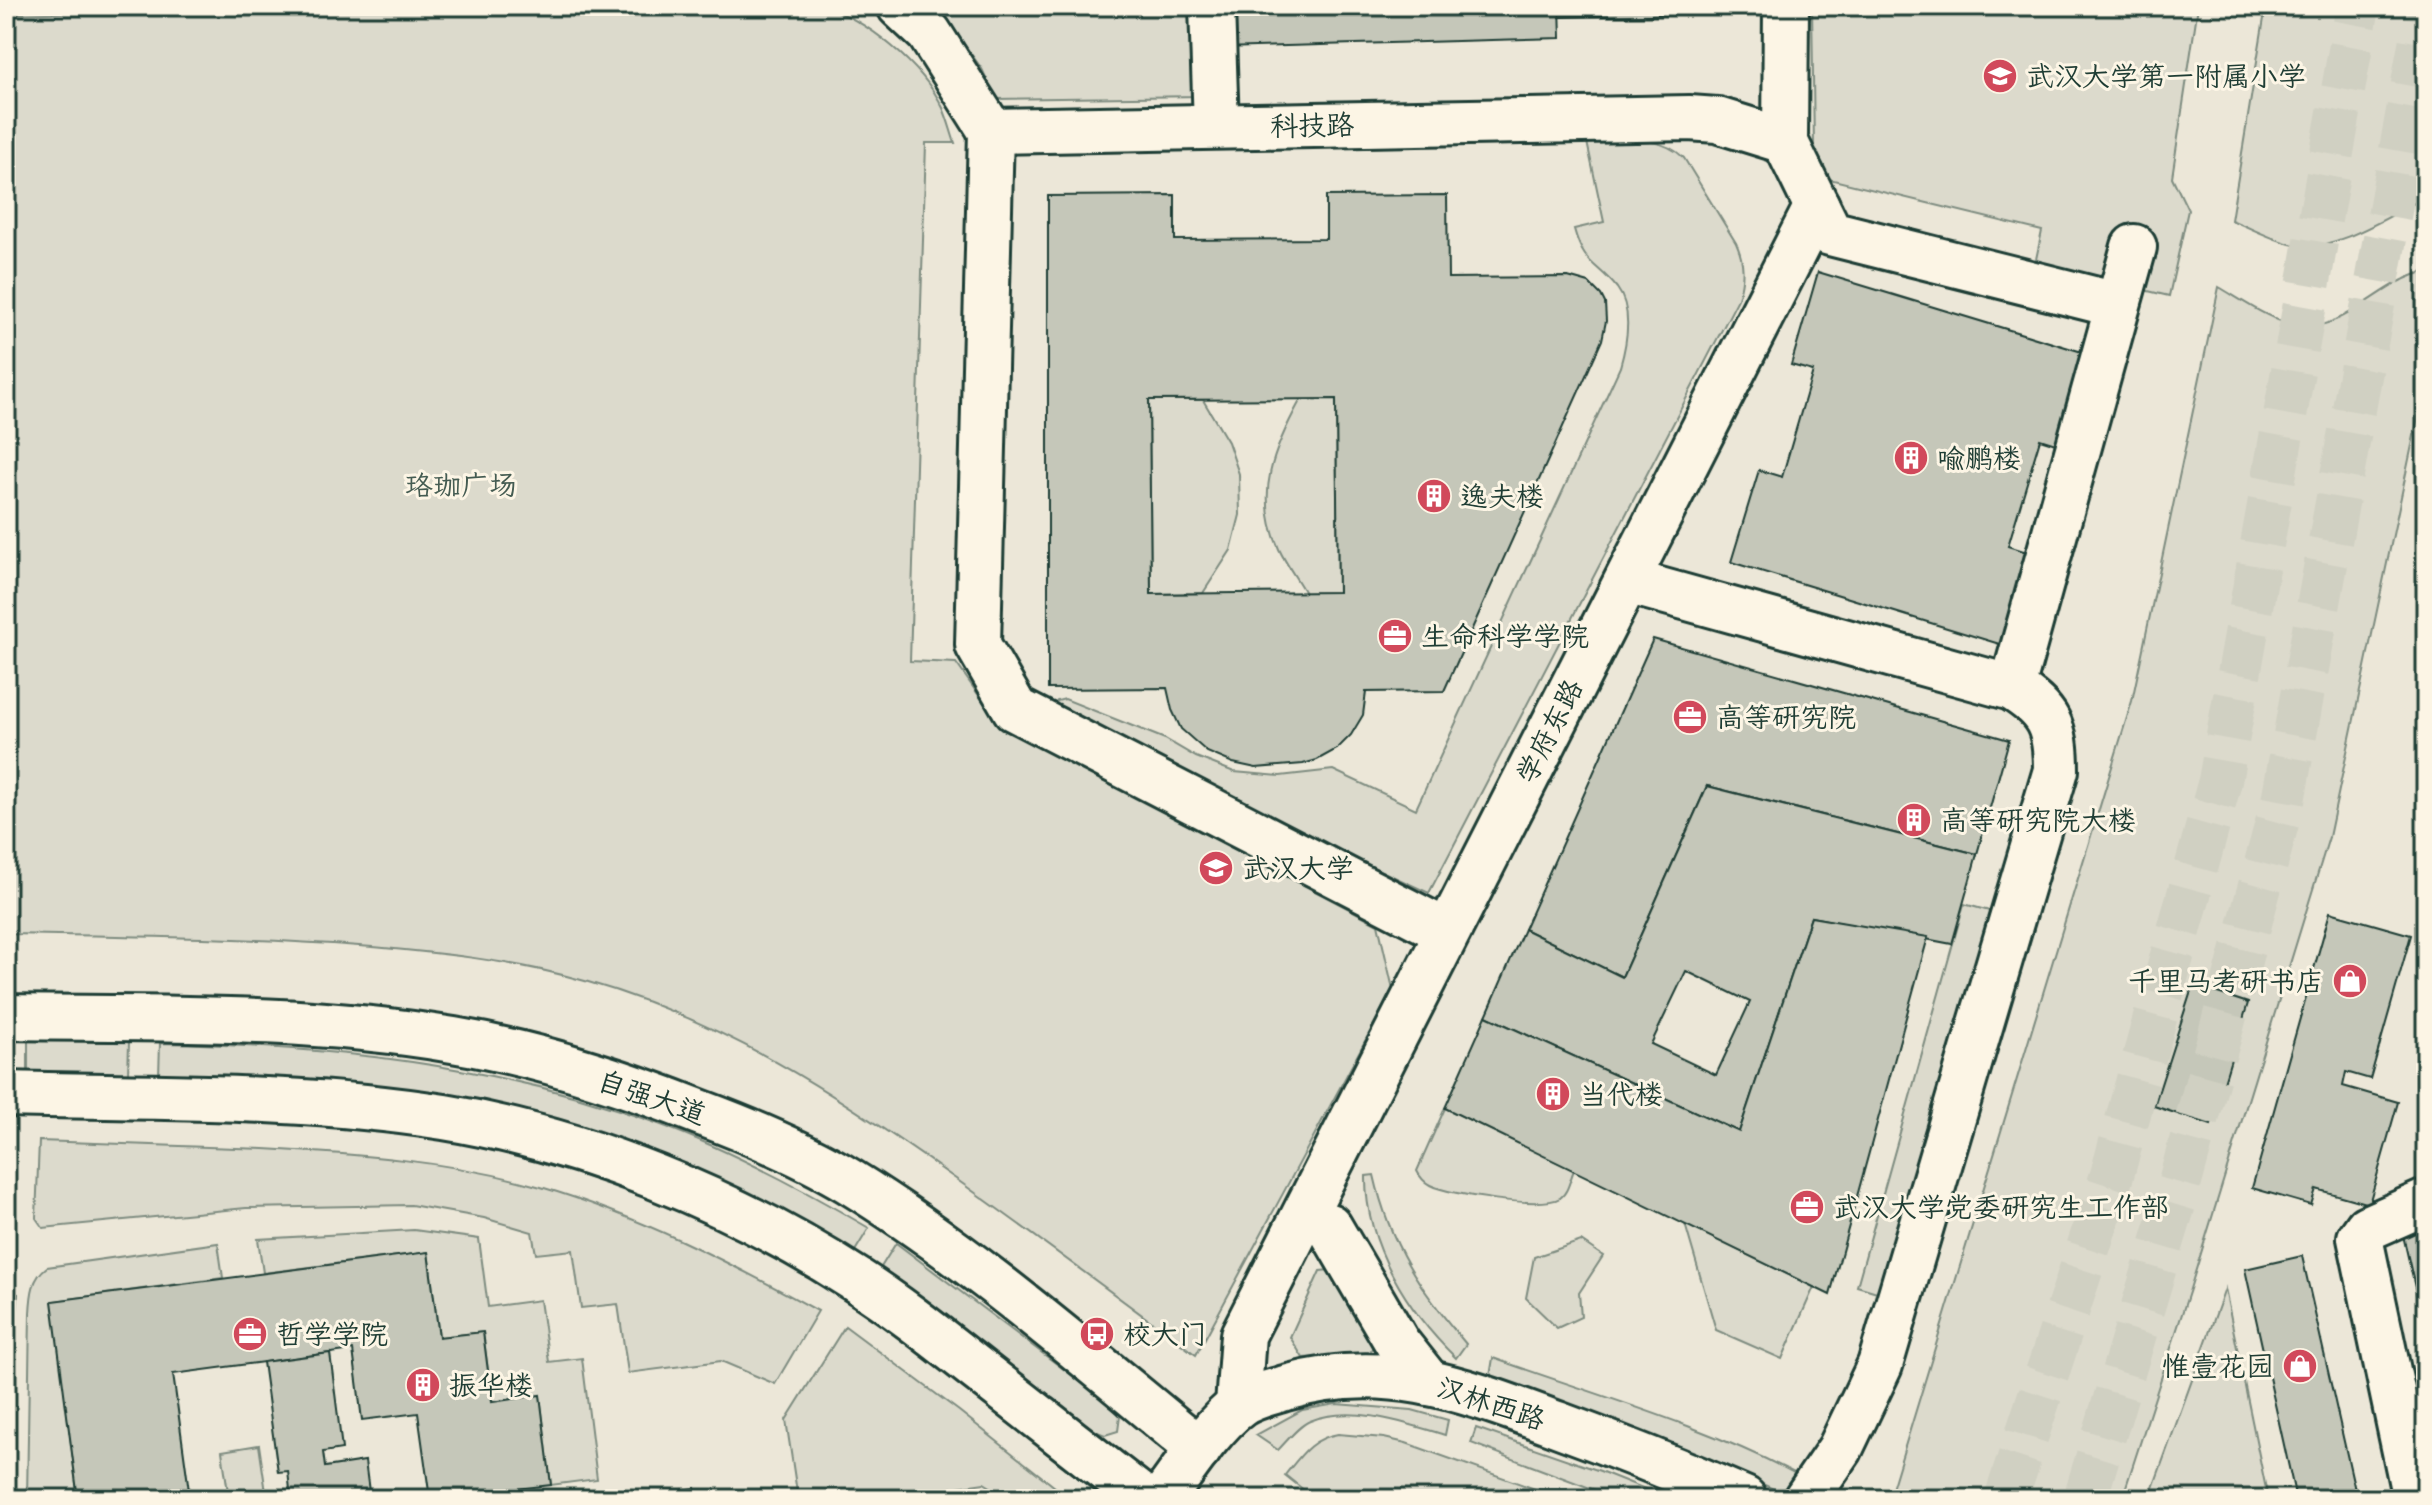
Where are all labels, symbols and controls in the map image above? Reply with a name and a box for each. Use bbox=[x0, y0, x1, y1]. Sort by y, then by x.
school or university icon: 武汉大学第一附属小学 bbox=[1981, 57, 2019, 95]
place label: 武汉大学第一附属小学 bbox=[2026, 57, 2306, 95]
street label: 科技路 bbox=[1270, 105, 1354, 145]
building icon: 喻鹏楼 bbox=[1892, 439, 1930, 477]
place label: 喻鹏楼 bbox=[1937, 439, 2021, 477]
park label: 珞珈广场 bbox=[405, 466, 517, 504]
building icon: 逸夫楼 bbox=[1415, 477, 1453, 515]
place label: 逸夫楼 bbox=[1460, 477, 1544, 515]
office icon: 生命科学学院 bbox=[1376, 617, 1414, 655]
place label: 生命科学学院 bbox=[1421, 617, 1589, 655]
street label: 学府东路 bbox=[1507, 672, 1591, 790]
office icon: 高等研究院 bbox=[1671, 698, 1709, 736]
place label: 高等研究院 bbox=[1716, 698, 1856, 736]
building icon: 高等研究院大楼 bbox=[1895, 801, 1933, 839]
place label: 高等研究院大楼 bbox=[1940, 801, 2136, 839]
school or university icon: 武汉大学 bbox=[1197, 849, 1235, 887]
place label: 武汉大学 bbox=[1242, 849, 1354, 887]
place label: 千里马考研书店 bbox=[2128, 962, 2324, 1000]
shop icon: 千里马考研书店 bbox=[2331, 962, 2369, 1000]
street label: 自强大道 bbox=[593, 1061, 711, 1133]
building icon: 当代楼 bbox=[1534, 1075, 1572, 1113]
place label: 当代楼 bbox=[1579, 1075, 1663, 1113]
office icon: 武汉大学党委研究生工作部 bbox=[1788, 1188, 1826, 1226]
place label: 武汉大学党委研究生工作部 bbox=[1833, 1188, 2169, 1226]
office icon: 哲学学院 bbox=[231, 1315, 269, 1353]
place label: 哲学学院 bbox=[276, 1315, 388, 1353]
bus stop icon: 校大门 bbox=[1078, 1315, 1116, 1353]
place label: 校大门 bbox=[1123, 1315, 1207, 1353]
place label: 惟壹花园 bbox=[2162, 1347, 2274, 1385]
shop icon: 惟壹花园 bbox=[2281, 1347, 2319, 1385]
building icon: 振华楼 bbox=[404, 1366, 442, 1404]
place label: 振华楼 bbox=[449, 1366, 533, 1404]
street label: 汉林西路 bbox=[1432, 1368, 1550, 1438]

